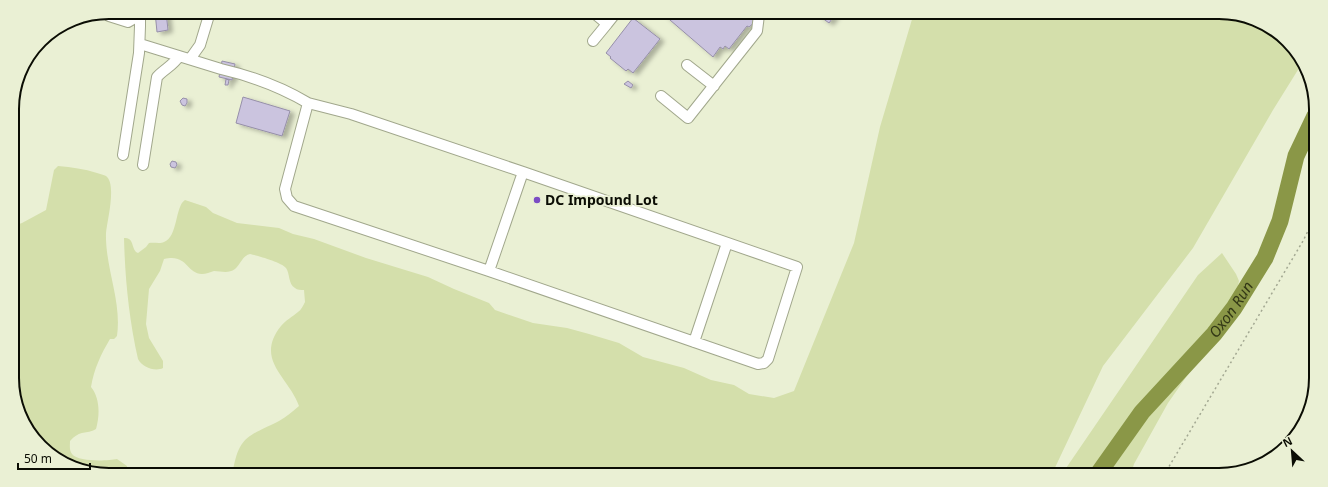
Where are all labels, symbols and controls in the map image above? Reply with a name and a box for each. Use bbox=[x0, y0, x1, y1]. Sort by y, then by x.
place label: DC Impound Lot bbox=[545, 190, 658, 209]
marker: DC Impound Lot bbox=[532, 195, 542, 205]
water label: Oxon Run bbox=[1204, 277, 1257, 342]
north arrow bbox=[1272, 431, 1312, 471]
text: N bbox=[1280, 433, 1295, 450]
scale bar bbox=[18, 445, 90, 471]
text: 50 m bbox=[24, 450, 52, 467]

